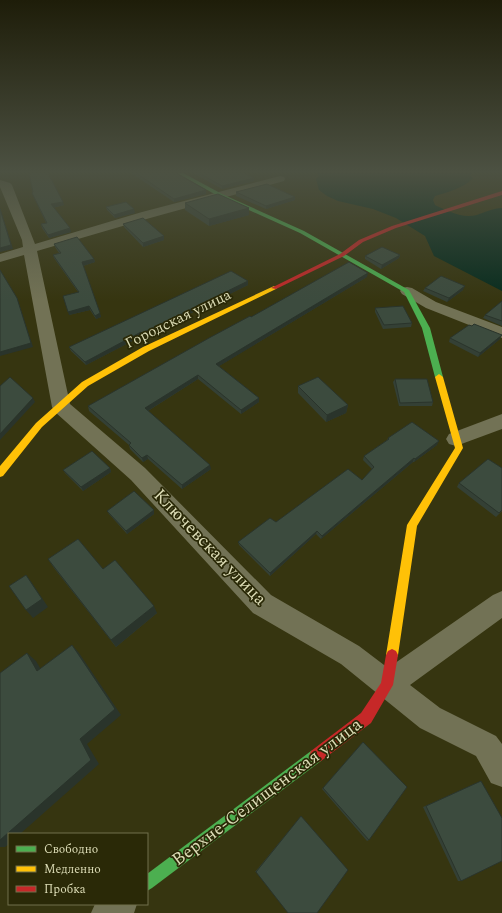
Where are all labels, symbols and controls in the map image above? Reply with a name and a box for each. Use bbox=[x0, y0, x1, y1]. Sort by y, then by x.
street label: Городская улица bbox=[121, 283, 236, 355]
street label: Ключевская улица bbox=[147, 482, 273, 612]
street label: Верхне-Селищенская улица bbox=[166, 711, 368, 873]
legend bbox=[8, 833, 148, 905]
text: Свободно bbox=[44, 840, 98, 859]
text: Медленно bbox=[44, 860, 101, 879]
text: Пробка bbox=[44, 880, 86, 899]

